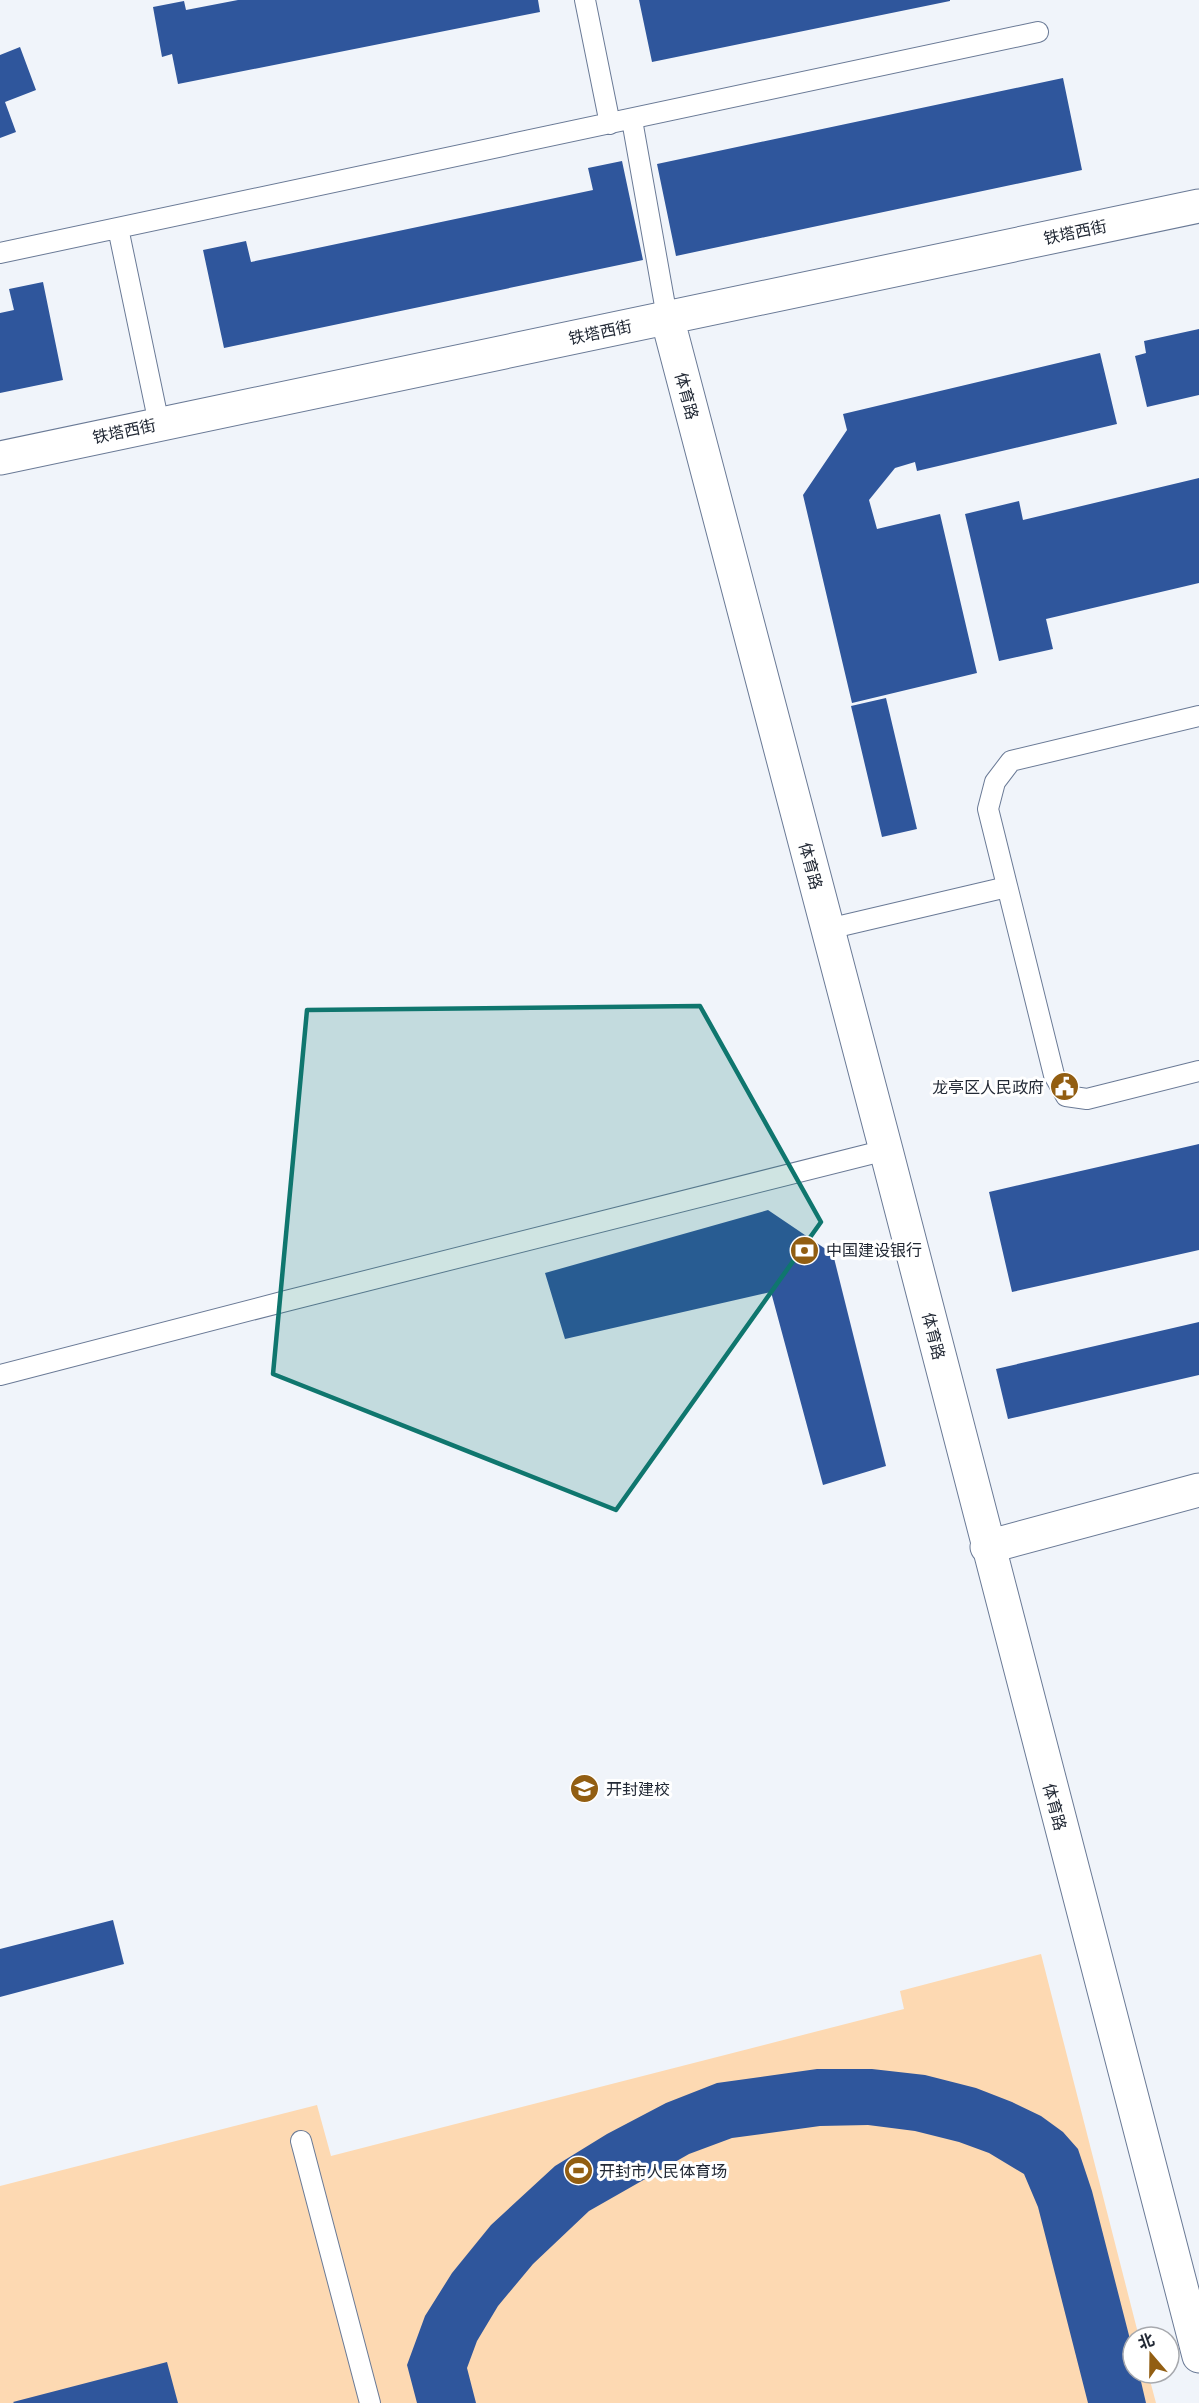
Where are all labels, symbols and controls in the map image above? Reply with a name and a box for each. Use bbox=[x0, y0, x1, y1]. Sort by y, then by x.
street label: 铁塔西街 bbox=[1041, 215, 1109, 249]
street label: 铁塔西街 bbox=[566, 315, 634, 349]
street label: 体育路 bbox=[670, 370, 704, 422]
street label: 铁塔西街 bbox=[90, 414, 158, 448]
street label: 体育路 bbox=[794, 840, 828, 892]
public building icon: 龙亭区人民政府 bbox=[1049, 1071, 1081, 1103]
place label: 龙亭区人民政府 bbox=[932, 1076, 1044, 1098]
bank icon: 中国建设银行 bbox=[789, 1234, 821, 1266]
place label: 中国建设银行 bbox=[826, 1239, 922, 1261]
street label: 体育路 bbox=[918, 1310, 950, 1362]
school or university icon: 开封建校 bbox=[569, 1773, 601, 1805]
place label: 开封建校 bbox=[606, 1778, 670, 1800]
street label: 体育路 bbox=[1038, 1781, 1072, 1833]
sports icon: 开封市人民体育场 bbox=[562, 2155, 594, 2187]
place label: 开封市人民体育场 bbox=[599, 2160, 727, 2182]
north arrow bbox=[1121, 2325, 1181, 2385]
text: 北 bbox=[1135, 2328, 1157, 2354]

